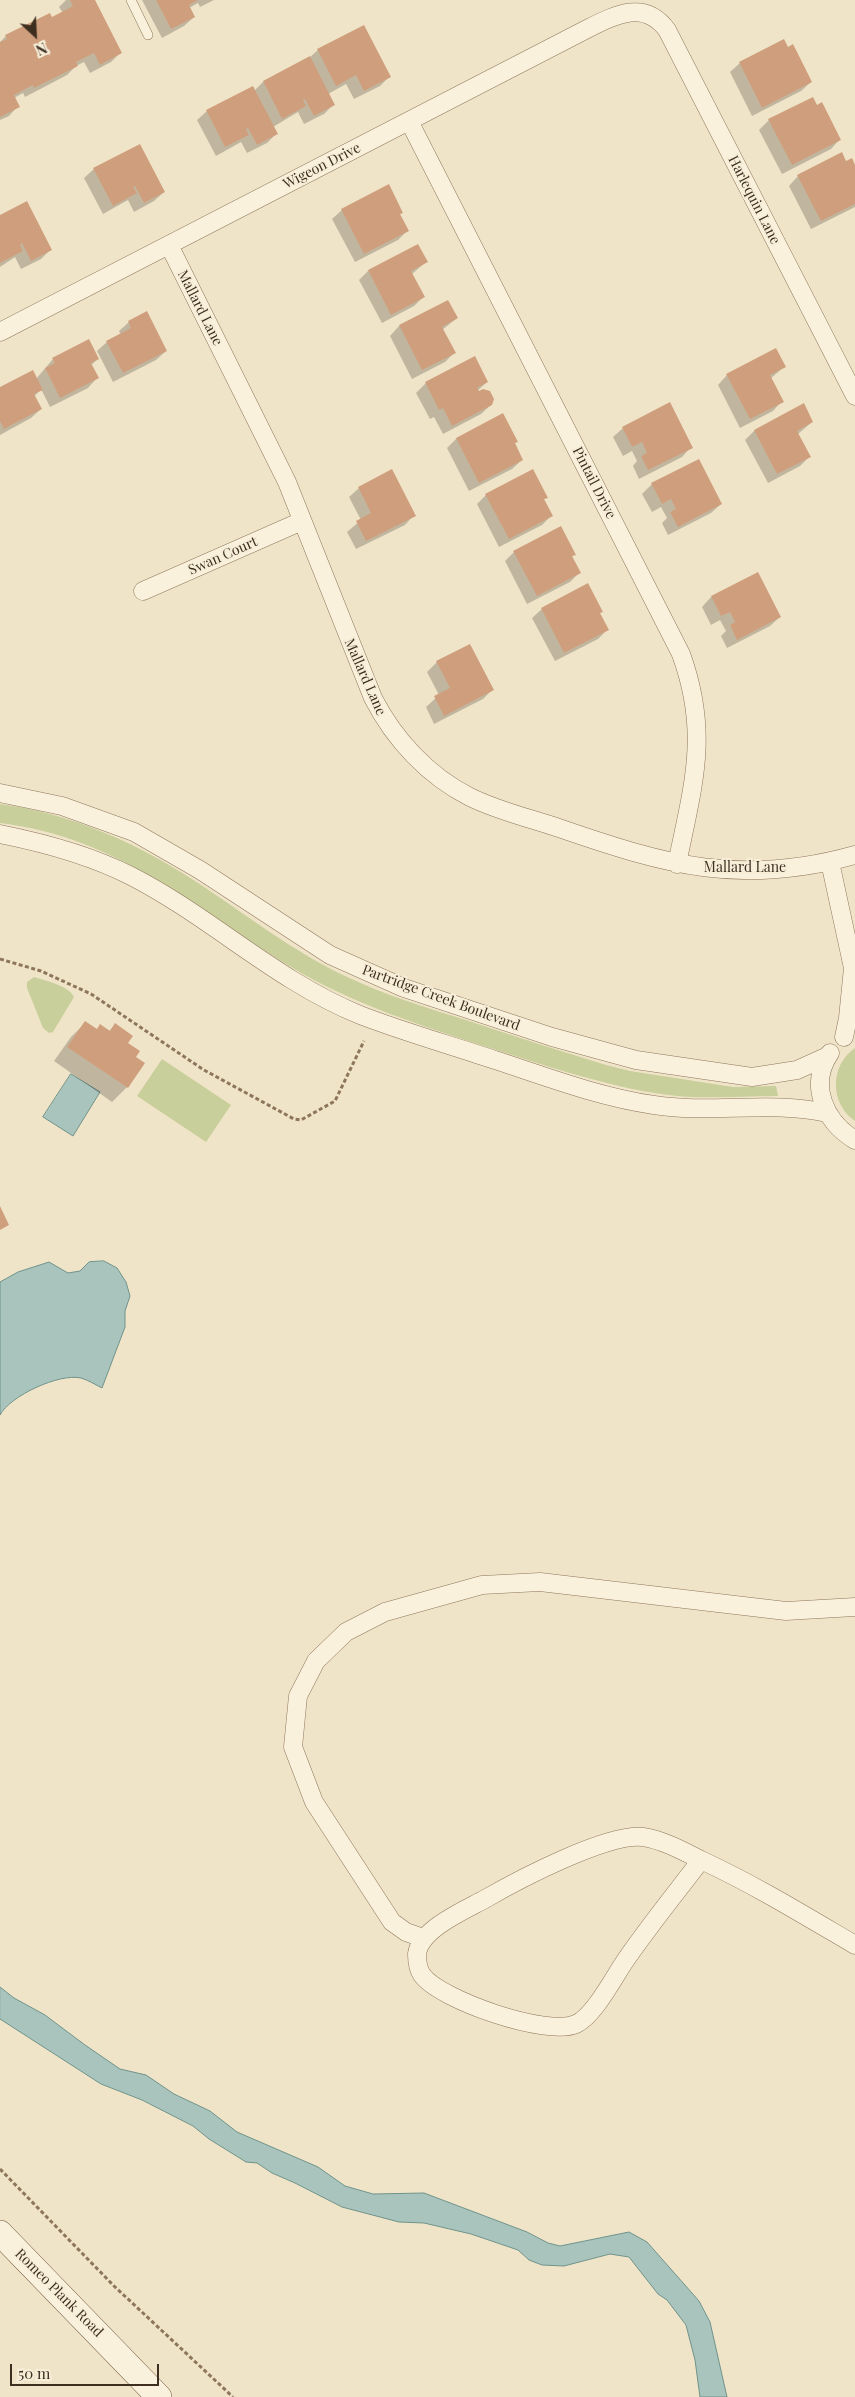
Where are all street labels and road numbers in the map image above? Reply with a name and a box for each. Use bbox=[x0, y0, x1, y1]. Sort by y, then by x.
street label: Wigeon Drive bbox=[281, 139, 363, 193]
street label: Harlequin Lane bbox=[724, 153, 784, 247]
street label: Mallard Lane bbox=[174, 268, 226, 348]
street label: Pintail Drive bbox=[569, 444, 619, 522]
street label: Swan Court bbox=[186, 533, 260, 579]
street label: Mallard Lane bbox=[341, 636, 389, 718]
street label: Mallard Lane bbox=[704, 860, 786, 876]
street label: Partridge Creek Boulevard bbox=[360, 962, 522, 1034]
street label: Romeo Plank Road bbox=[11, 2245, 107, 2341]

